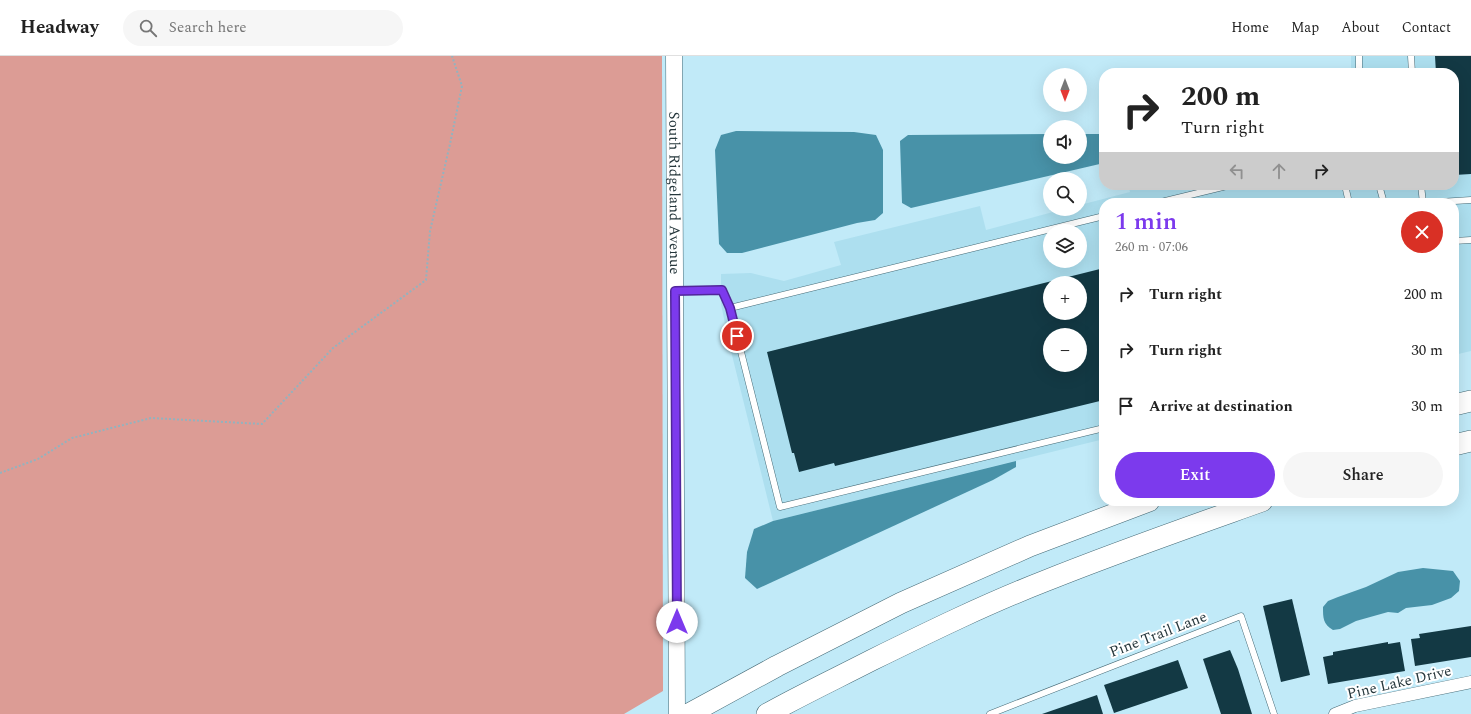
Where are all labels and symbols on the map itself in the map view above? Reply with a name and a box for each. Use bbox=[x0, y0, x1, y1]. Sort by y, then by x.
north arrow bbox=[1043, 68, 1087, 112]
street label: South Ridgeland Avenue bbox=[662, 111, 686, 275]
pin bbox=[720, 319, 754, 353]
position arrow bbox=[656, 601, 698, 643]
street label: Pine Trail Lane bbox=[1106, 605, 1210, 664]
street label: Pine Lake Drive bbox=[1345, 659, 1454, 706]

